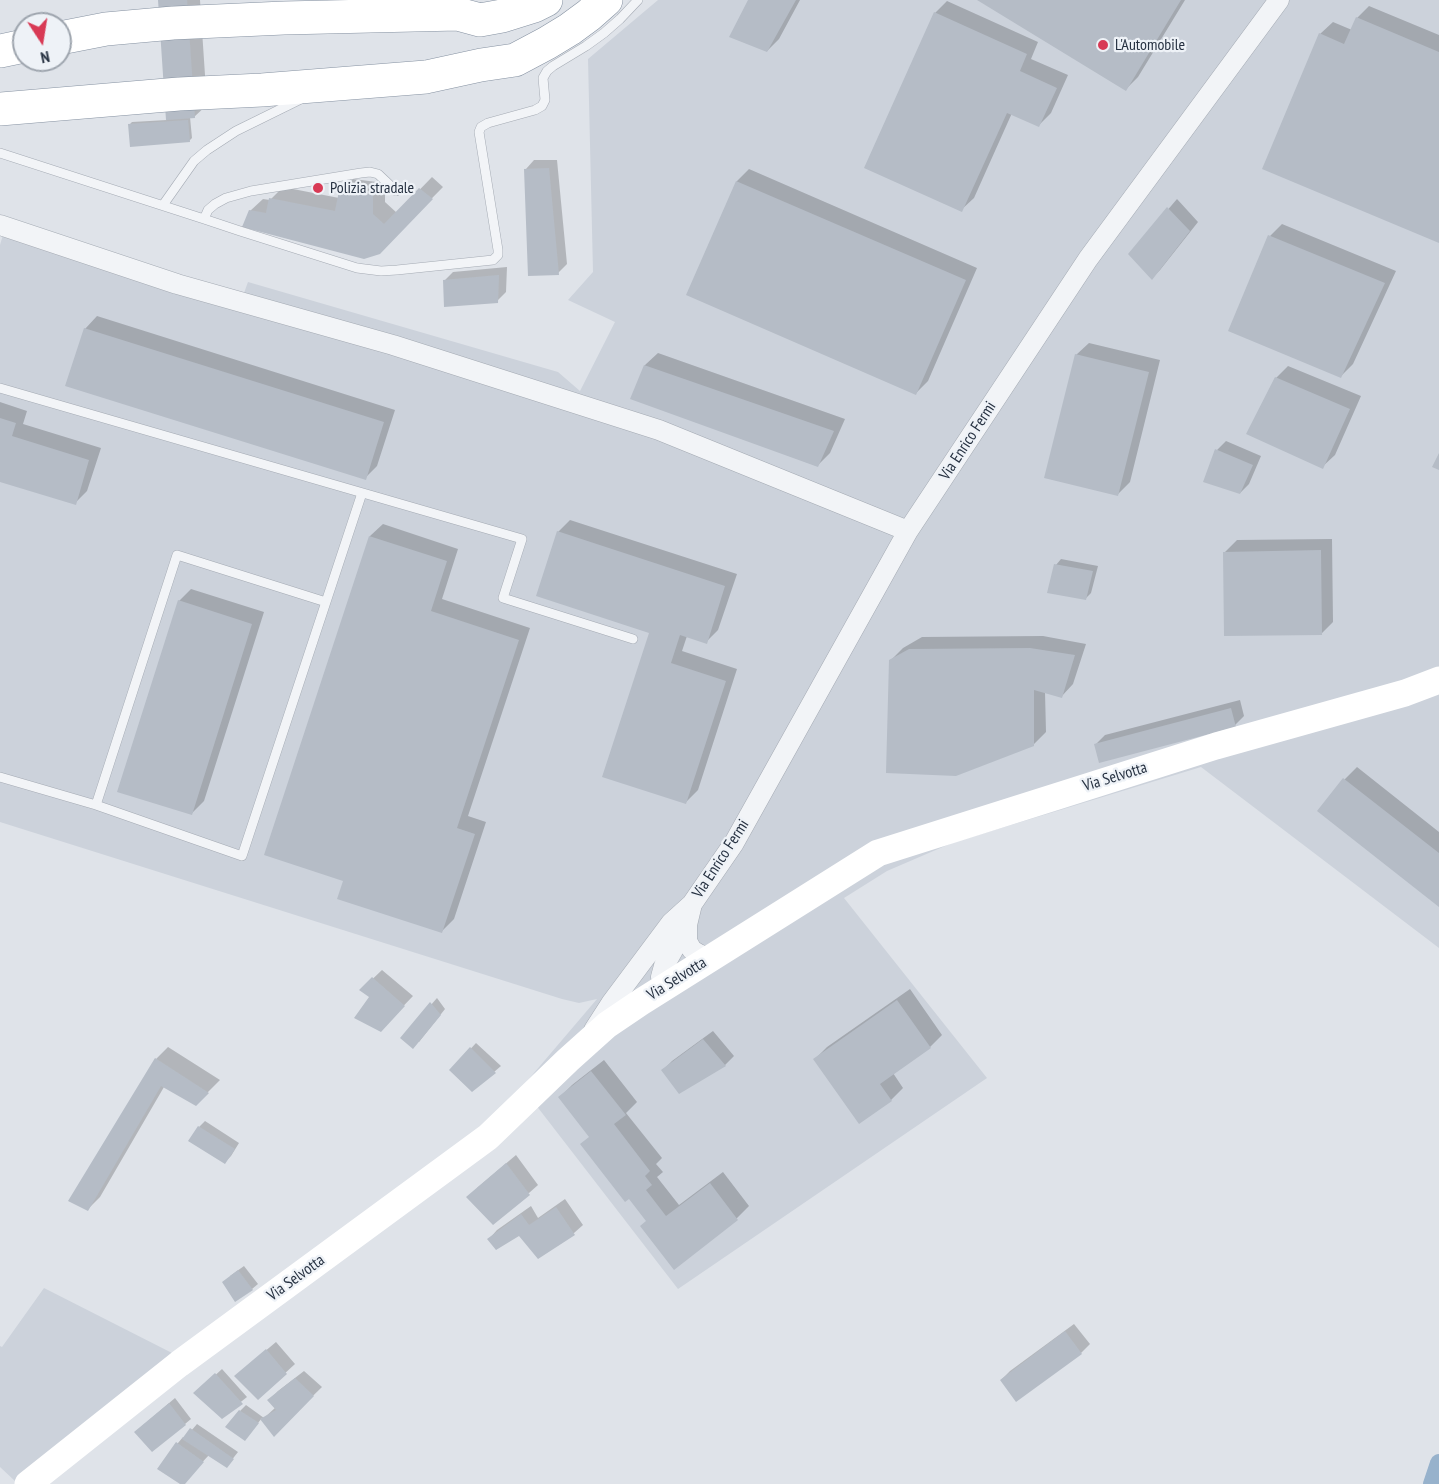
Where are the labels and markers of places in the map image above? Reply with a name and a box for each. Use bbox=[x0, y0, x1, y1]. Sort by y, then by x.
place label: L'Automobile bbox=[1115, 35, 1185, 55]
marker: L'Automobile bbox=[1096, 38, 1110, 52]
place label: Polizia stradale bbox=[330, 178, 414, 198]
marker: Polizia stradale bbox=[311, 181, 325, 195]

